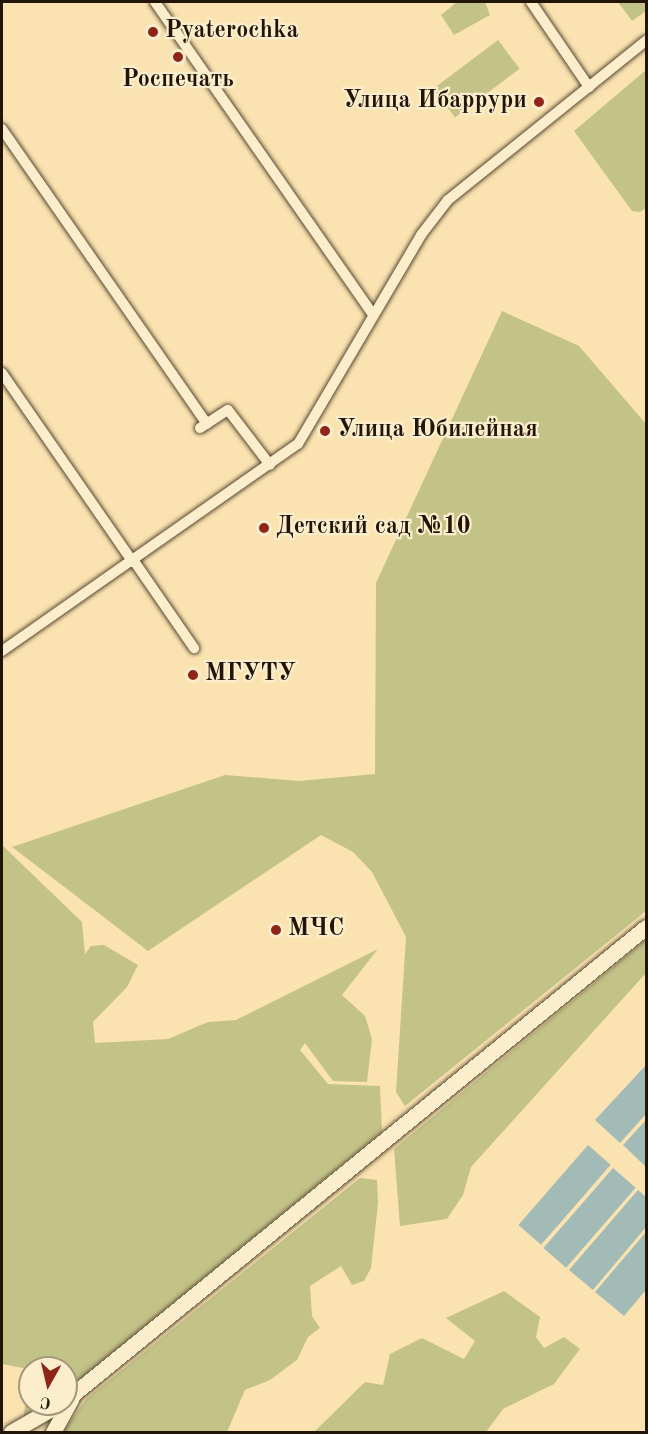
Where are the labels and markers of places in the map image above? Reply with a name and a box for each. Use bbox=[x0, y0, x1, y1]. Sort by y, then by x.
place label: Pyaterochka bbox=[165, 18, 299, 46]
marker: Pyaterochka bbox=[146, 25, 160, 39]
marker: Роспечать bbox=[171, 50, 185, 64]
place label: Роспечать bbox=[122, 67, 234, 95]
place label: Улица Ибаррури bbox=[343, 88, 527, 116]
marker: Улица Ибаррури bbox=[532, 95, 546, 109]
place label: Улица Юбилейная bbox=[337, 417, 538, 445]
marker: Улица Юбилейная bbox=[318, 424, 332, 438]
place label: Детский сад №10 bbox=[276, 514, 471, 542]
marker: Детский сад №10 bbox=[257, 521, 271, 535]
place label: МГУТУ bbox=[205, 661, 296, 689]
marker: МГУТУ bbox=[186, 668, 200, 682]
place label: МЧС bbox=[288, 916, 344, 944]
marker: МЧС bbox=[269, 923, 283, 937]

